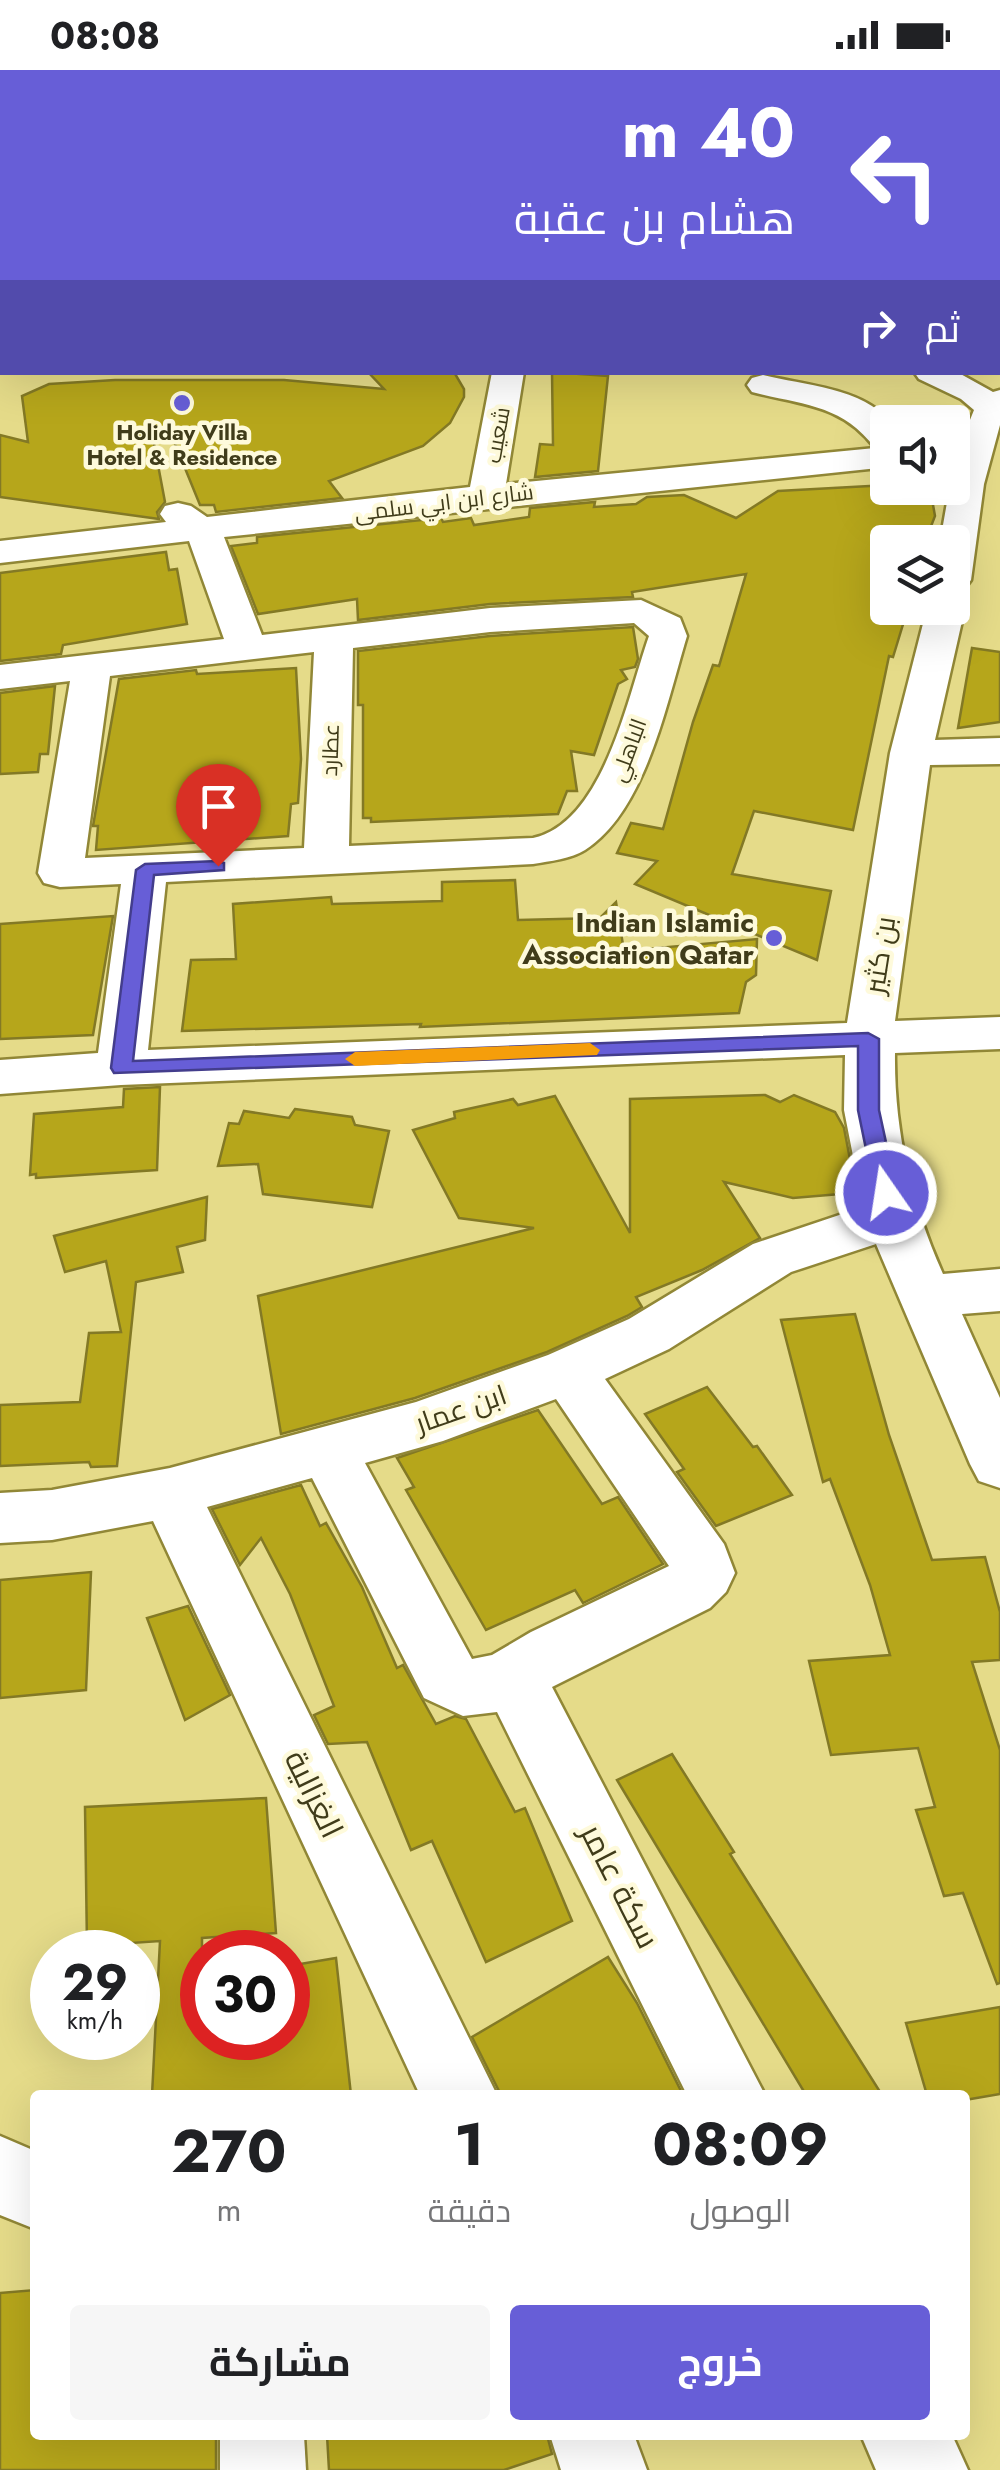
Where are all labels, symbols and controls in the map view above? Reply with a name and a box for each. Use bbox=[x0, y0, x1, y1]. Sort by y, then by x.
text: 08:08 bbox=[50, 8, 160, 63]
text: 40 m bbox=[621, 82, 795, 183]
icon: left bbox=[830, 110, 960, 240]
text: هشام بن عقبة bbox=[514, 186, 795, 251]
icon: right bbox=[850, 300, 905, 355]
text: ثم bbox=[925, 301, 960, 356]
marker: Holiday Villa Hotel & Residence bbox=[171, 392, 193, 414]
street label: شعيب bbox=[476, 404, 518, 466]
map controls bbox=[870, 405, 970, 625]
button: sound bbox=[870, 405, 970, 505]
place label: Holiday Villa Hotel & Residence bbox=[87, 416, 277, 473]
street label: شارع ابن ابي سلمى bbox=[353, 475, 535, 530]
button: layers bbox=[870, 525, 970, 625]
street label: الباهلي bbox=[602, 714, 655, 787]
street label: عطارد bbox=[313, 723, 347, 777]
pin bbox=[176, 764, 261, 867]
icon: arrive bbox=[191, 779, 246, 834]
place label: Indian Islamic Association Qatar bbox=[521, 902, 754, 975]
street label: بن كثير bbox=[853, 913, 906, 999]
marker: Indian Islamic Association Qatar bbox=[763, 927, 785, 949]
position arrow bbox=[834, 1141, 938, 1245]
street label: ابن عمار bbox=[408, 1374, 512, 1444]
street label: الغزالية bbox=[273, 1742, 355, 1846]
street label: سكة عامر bbox=[568, 1814, 671, 1956]
speed limit sign: 30 bbox=[180, 1930, 310, 2060]
text: 29 bbox=[62, 1946, 128, 2019]
text: km/h bbox=[67, 2002, 123, 2038]
text: 1 bbox=[454, 2101, 485, 2188]
text: 08:09 bbox=[652, 2101, 829, 2188]
text: 270 bbox=[171, 2108, 287, 2195]
text: m bbox=[216, 2187, 241, 2233]
text: دقيقة bbox=[428, 2188, 511, 2234]
text: الوصول bbox=[690, 2188, 791, 2234]
button: مشاركة bbox=[70, 2305, 490, 2420]
button: خروج bbox=[510, 2305, 930, 2420]

